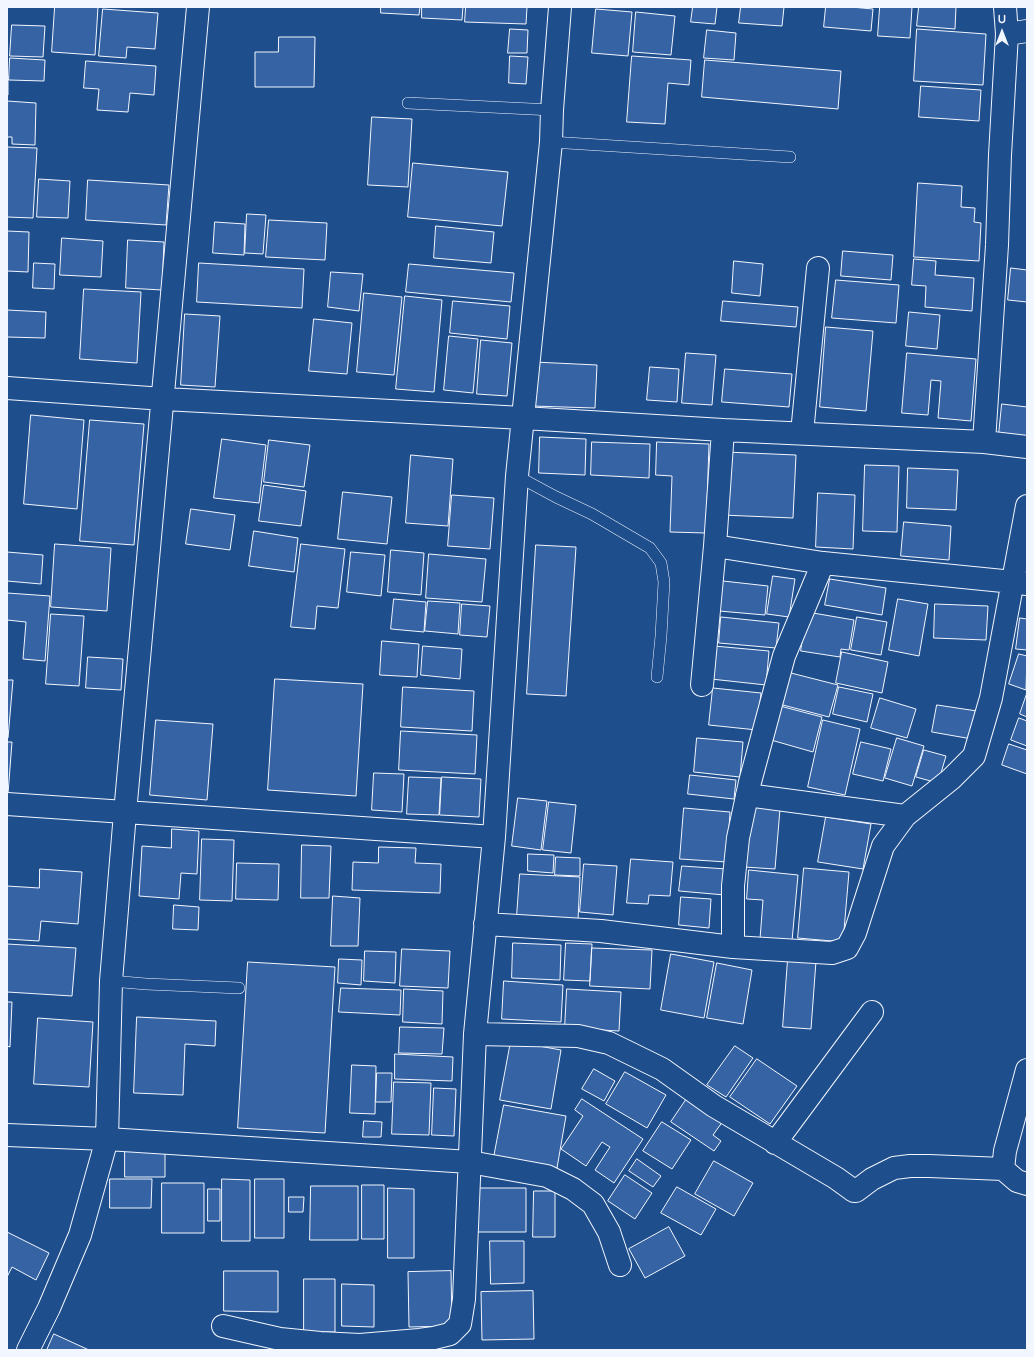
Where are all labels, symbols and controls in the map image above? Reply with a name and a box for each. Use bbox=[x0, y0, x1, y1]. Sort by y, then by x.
north arrow bbox=[982, 12, 1022, 52]
text: U bbox=[998, 13, 1006, 26]

